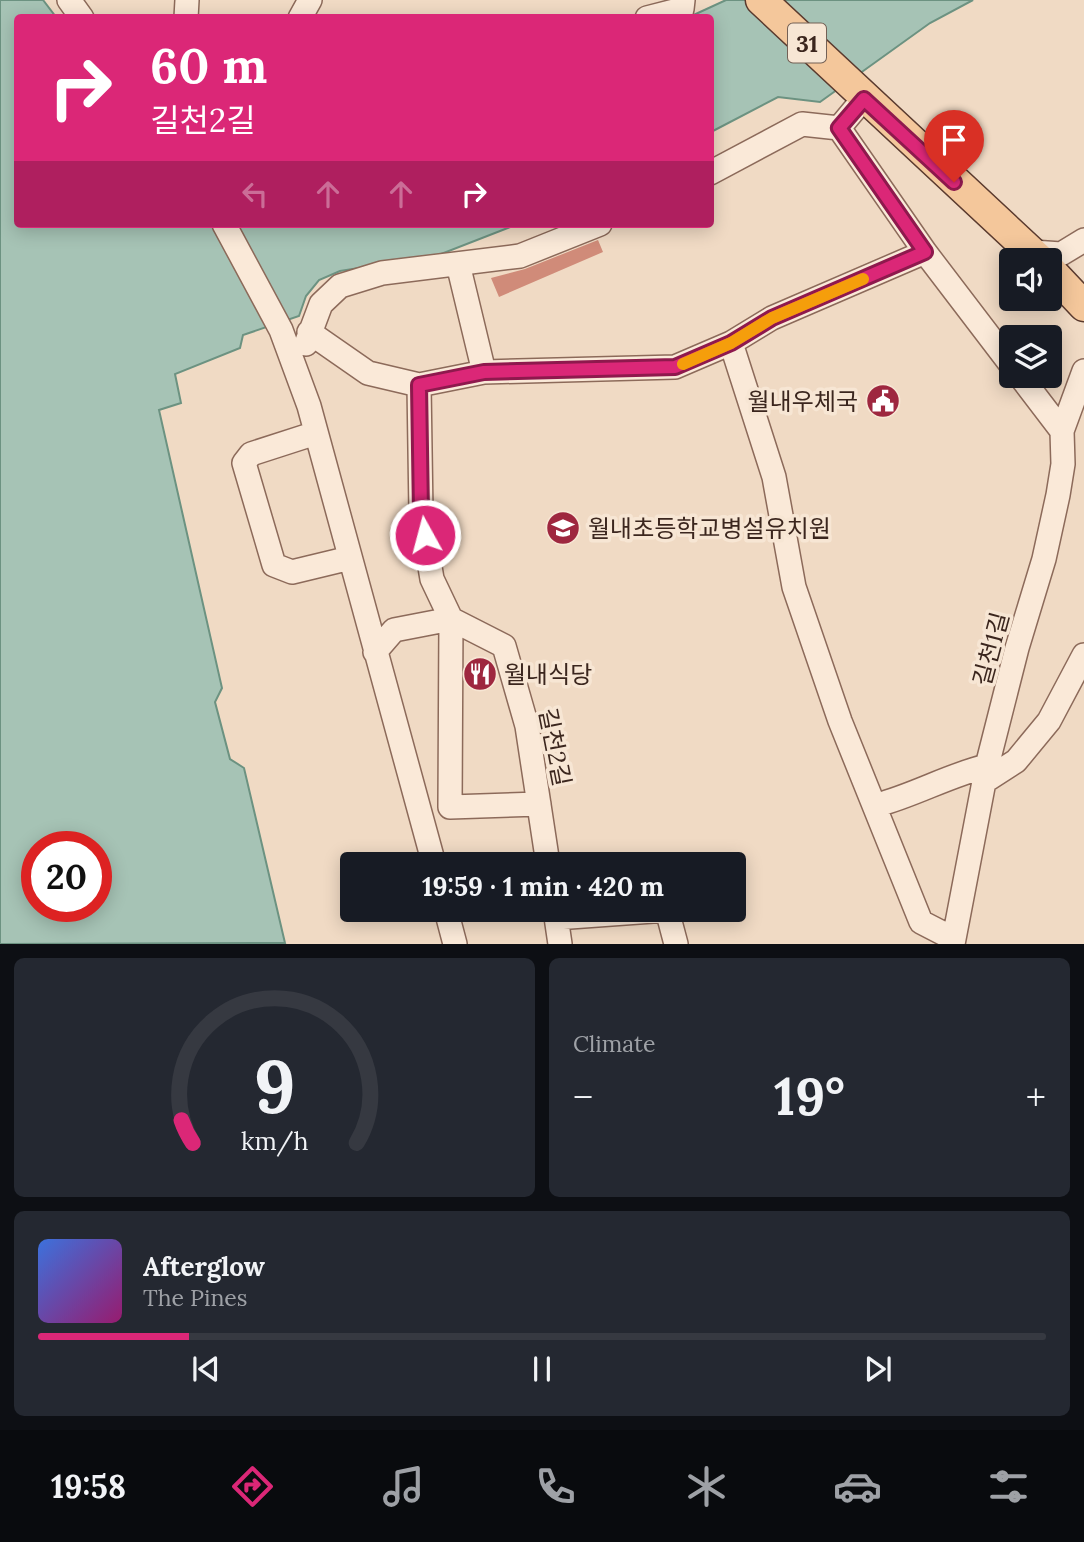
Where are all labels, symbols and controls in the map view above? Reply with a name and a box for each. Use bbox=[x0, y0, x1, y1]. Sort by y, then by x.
road number: 31 bbox=[788, 24, 826, 62]
text: 60 m bbox=[150, 34, 267, 96]
icon: right bbox=[35, 42, 126, 133]
text: 길천2길 bbox=[150, 100, 256, 141]
pin bbox=[924, 110, 984, 182]
icon: arrive bbox=[935, 121, 973, 159]
icon: left bbox=[236, 175, 274, 213]
icon: ahead bbox=[309, 175, 347, 213]
icon: ahead bbox=[382, 175, 420, 213]
icon: right bbox=[455, 175, 493, 213]
map controls bbox=[999, 248, 1062, 388]
button: sound bbox=[999, 248, 1062, 311]
button: layers bbox=[999, 325, 1062, 388]
public building icon: 월내우체국 bbox=[864, 382, 902, 420]
place label: 월내우체국 bbox=[748, 386, 858, 417]
position arrow bbox=[388, 498, 462, 572]
school or university icon: 월내초등학교병설유치원 bbox=[544, 509, 582, 547]
place label: 월내초등학교병설유치원 bbox=[588, 513, 831, 544]
street label: 길천1길 bbox=[966, 609, 1016, 689]
restaurant icon: 월내식당 bbox=[461, 655, 499, 693]
place label: 월내식당 bbox=[504, 659, 592, 690]
street label: 길천2길 bbox=[532, 705, 578, 789]
speed limit sign: 20 bbox=[21, 831, 112, 922]
text: 19:59 · 1 min · 420 m bbox=[422, 870, 664, 903]
text: Climate bbox=[573, 1029, 655, 1058]
text: 9 bbox=[254, 1041, 295, 1134]
text: 19° bbox=[774, 1063, 845, 1129]
text: − bbox=[573, 1073, 593, 1121]
text: + bbox=[1026, 1073, 1046, 1121]
text: km/h bbox=[241, 1125, 308, 1157]
text: Afterglow bbox=[143, 1250, 265, 1283]
text: The Pines bbox=[143, 1283, 248, 1312]
icon: previous bbox=[187, 1350, 225, 1388]
icon: pause bbox=[523, 1350, 561, 1388]
icon: next bbox=[859, 1350, 897, 1388]
icon: directions bbox=[228, 1462, 277, 1511]
icon: music bbox=[379, 1462, 428, 1511]
icon: phone bbox=[531, 1462, 580, 1511]
icon: climate bbox=[682, 1462, 731, 1511]
icon: car bbox=[833, 1462, 882, 1511]
icon: filters bbox=[984, 1462, 1033, 1511]
text: 19:58 bbox=[51, 1466, 126, 1507]

